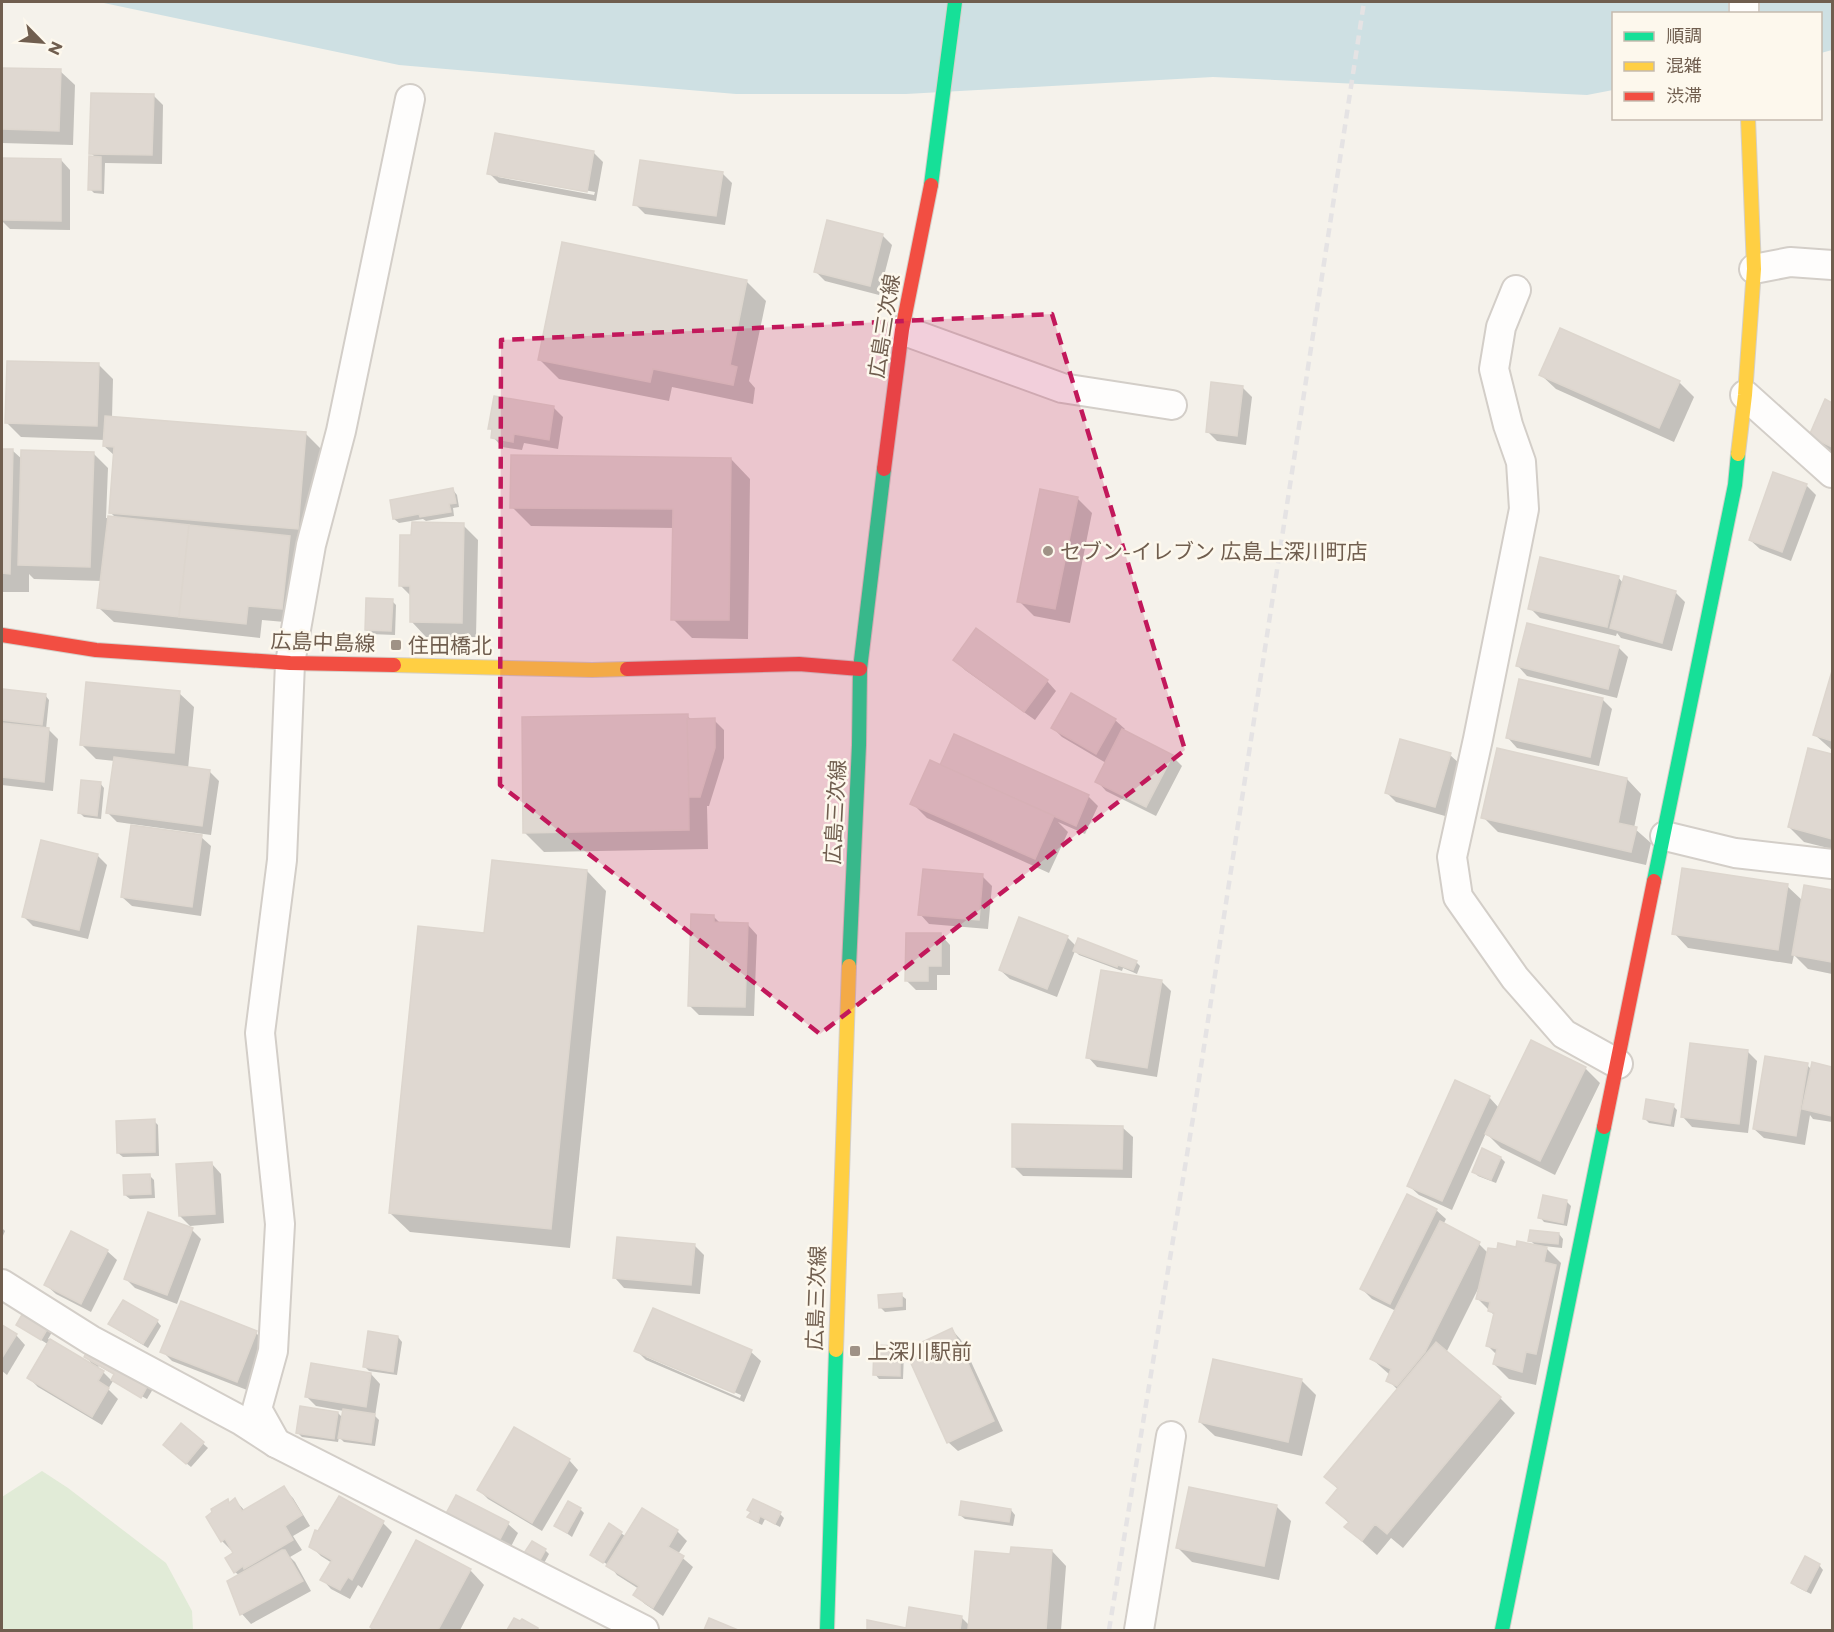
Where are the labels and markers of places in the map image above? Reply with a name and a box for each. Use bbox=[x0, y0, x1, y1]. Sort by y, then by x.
place label: セブン-イレブン 広島上深川町店 bbox=[1060, 539, 1368, 564]
marker: セブン-イレブン 広島上深川町店 bbox=[1041, 544, 1055, 558]
place label: 住田橋北 bbox=[408, 633, 492, 658]
marker: 住田橋北 bbox=[389, 638, 403, 652]
place label: 上深川駅前 bbox=[867, 1339, 972, 1364]
marker: 上深川駅前 bbox=[848, 1344, 862, 1358]

